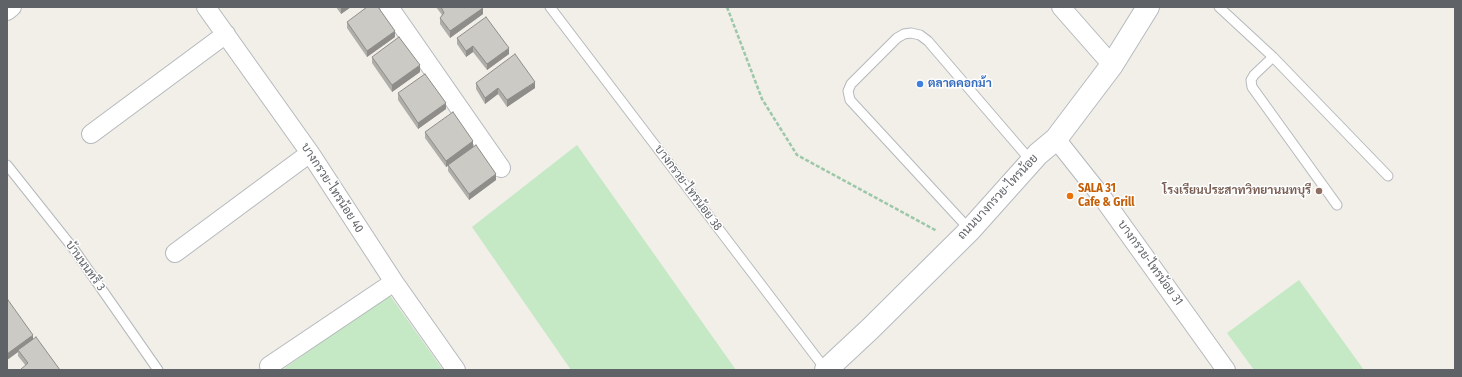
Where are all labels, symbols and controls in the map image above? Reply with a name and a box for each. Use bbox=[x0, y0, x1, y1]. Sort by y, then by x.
place label: ตลาดคอกม้า bbox=[928, 77, 992, 91]
marker: ตลาดคอกม้า bbox=[915, 79, 925, 89]
street label: บางกรวย-ไทรน้อย 40 bbox=[298, 140, 366, 236]
street label: บางกรวย-ไทรน้อย 38 bbox=[651, 142, 725, 234]
street label: ถนนบางกรวย-ไทรน้อย bbox=[955, 151, 1041, 243]
place label: SALA 31 Cafe & Grill bbox=[1078, 182, 1134, 210]
place label: โรงเรียนประสาทวิทยานนทบุรี bbox=[1162, 184, 1311, 198]
marker: โรงเรียนประสาทวิทยานนทบุรี bbox=[1314, 186, 1324, 196]
marker: SALA 31 Cafe & Grill bbox=[1065, 191, 1075, 201]
street label: บางกรวย-ไทรน้อย 31 bbox=[1114, 218, 1186, 308]
street label: บ้านนนทรี 3 bbox=[62, 238, 108, 294]

